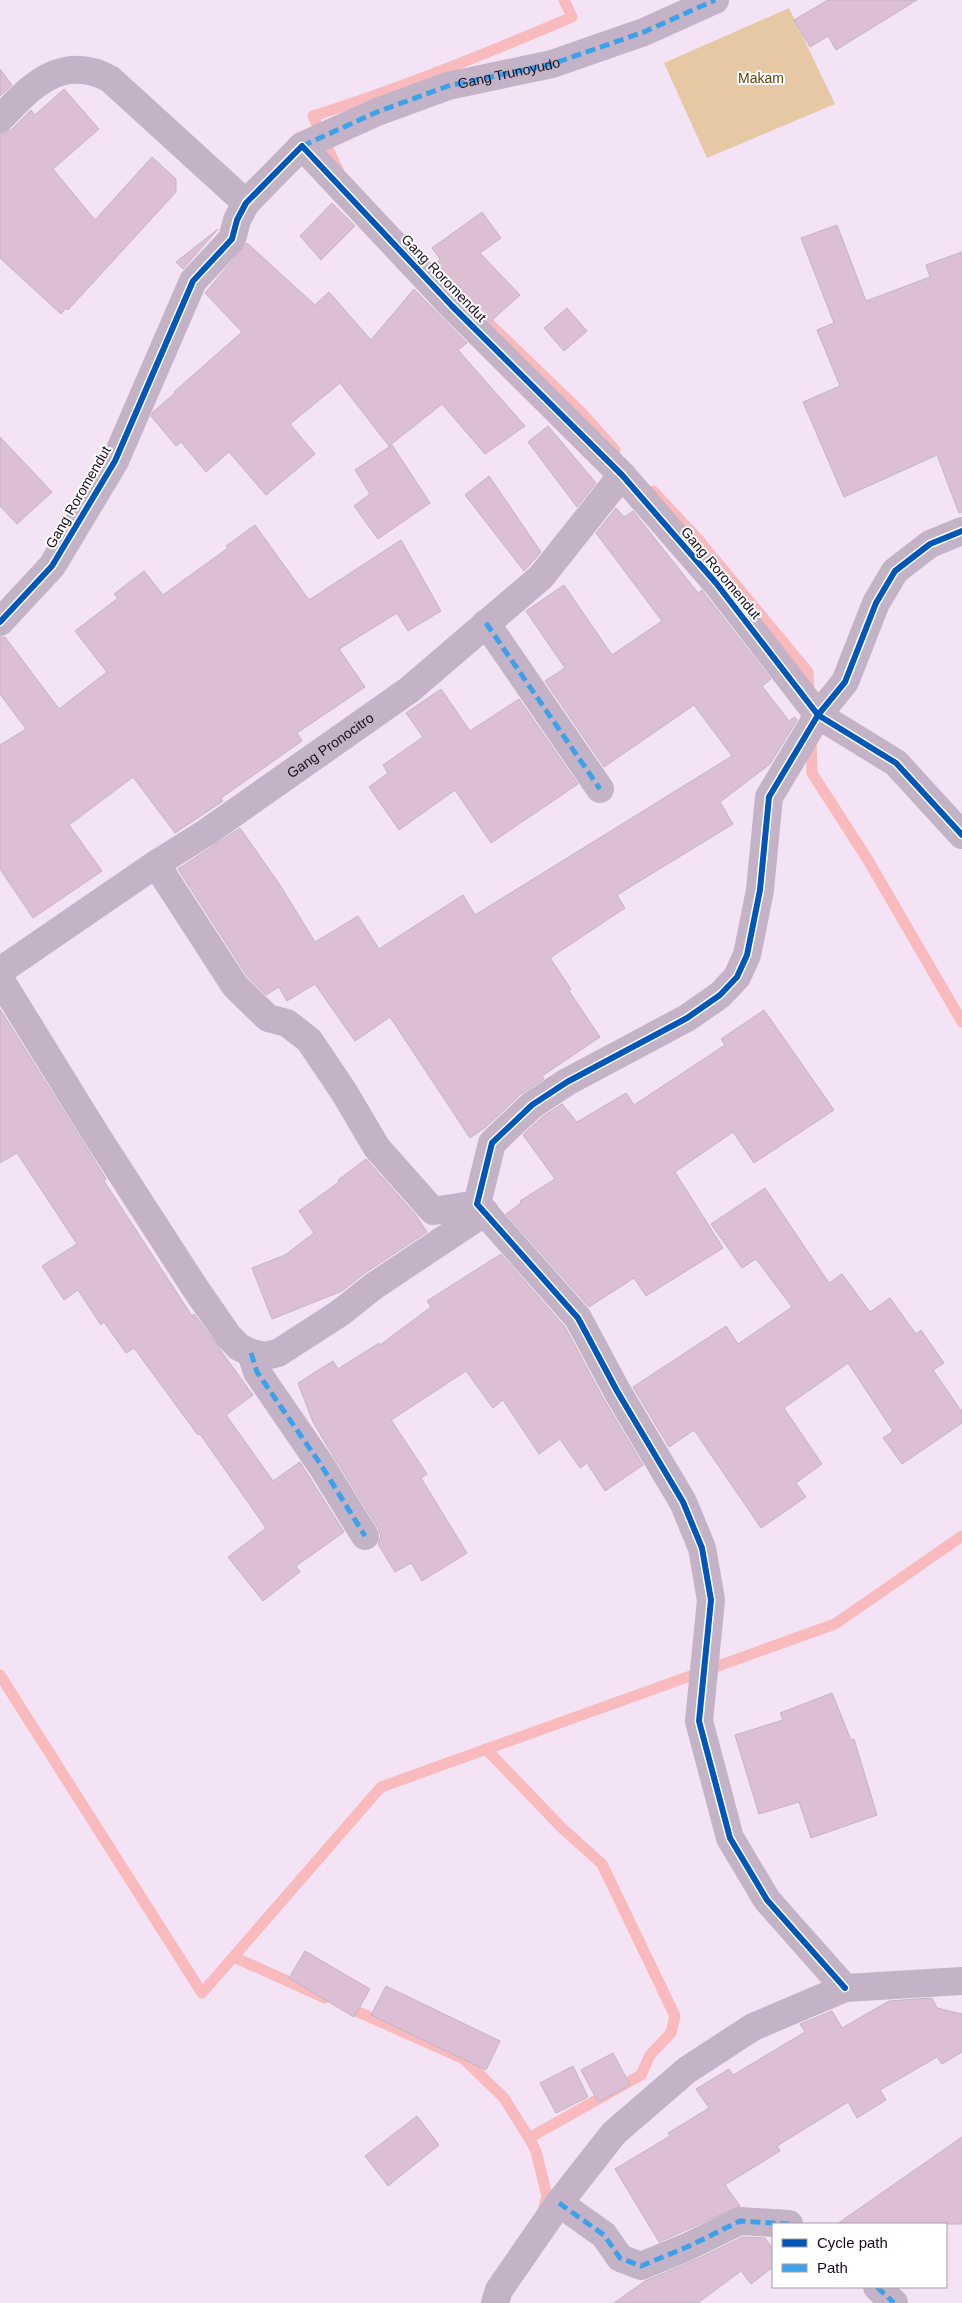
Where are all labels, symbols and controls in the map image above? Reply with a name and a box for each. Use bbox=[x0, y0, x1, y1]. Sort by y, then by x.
street label: Gang Trunoyudo bbox=[456, 54, 562, 92]
park label: Makam bbox=[738, 70, 784, 86]
street label: Gang Roromendut bbox=[398, 231, 490, 325]
street label: Gang Roromendut bbox=[42, 443, 114, 551]
street label: Gang Roromendut bbox=[678, 524, 764, 622]
street label: Gang Pronocitro bbox=[284, 709, 377, 781]
legend bbox=[772, 2223, 947, 2288]
text: Cycle path bbox=[817, 2234, 888, 2251]
text: Path bbox=[817, 2259, 848, 2276]

